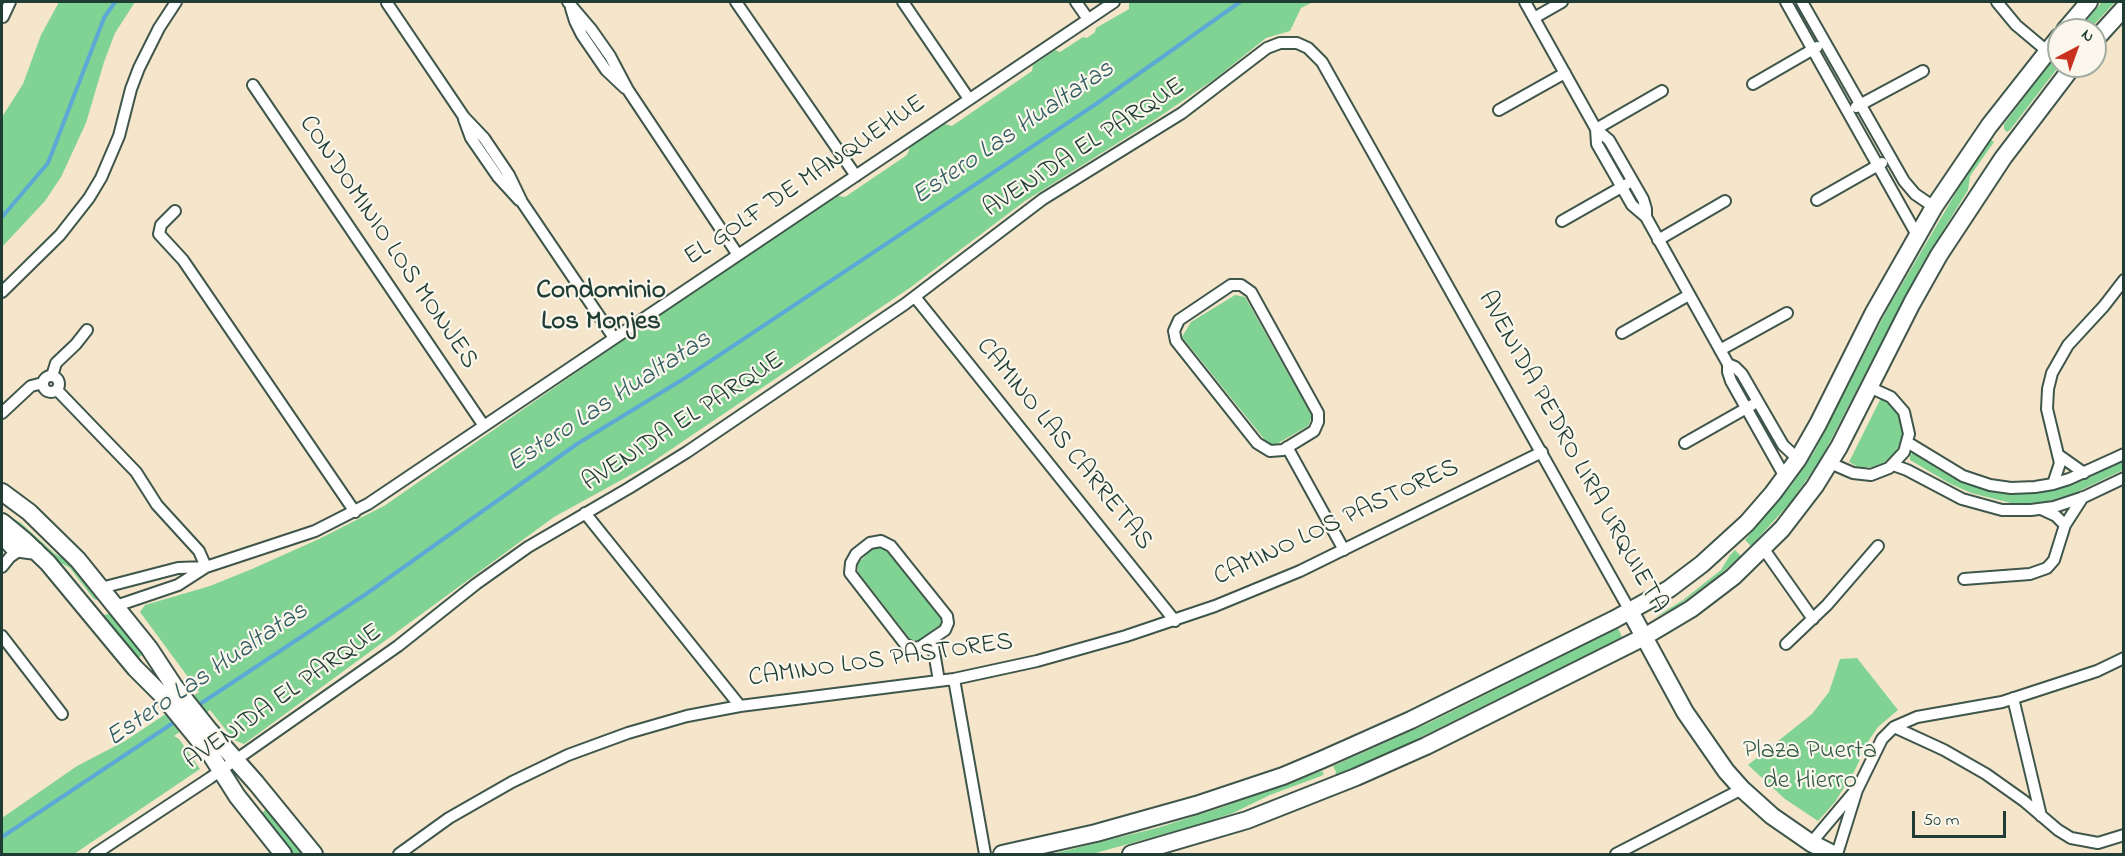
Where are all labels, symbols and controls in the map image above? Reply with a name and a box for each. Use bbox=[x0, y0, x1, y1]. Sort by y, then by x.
north arrow bbox=[2047, 18, 2107, 78]
text: N bbox=[2076, 23, 2099, 49]
water label: Estero Las Hualtatas bbox=[907, 54, 1121, 214]
street label: AVENIDA EL PARQUE bbox=[978, 72, 1192, 226]
street label: EL GOLF DE MANQUEHUE bbox=[679, 90, 933, 274]
street label: CONDOMINIO LOS MONJES bbox=[291, 110, 483, 376]
district label: Condominio Los Monjes bbox=[536, 277, 666, 340]
street label: AVENIDA PEDRO LIRA URQUIETA bbox=[1469, 286, 1673, 620]
water label: Estero Las Hualtatas bbox=[502, 325, 718, 481]
street label: CAMINO LAS CARRETAS bbox=[968, 332, 1158, 558]
street label: AVENIDA EL PARQUE bbox=[577, 346, 791, 500]
street label: CAMINO LOS PASTORES bbox=[1210, 454, 1464, 594]
water label: Estero Las Hualtatas bbox=[101, 596, 315, 756]
street label: AVENIDA EL PARQUE bbox=[179, 618, 389, 778]
street label: CAMINO LOS PASTORES bbox=[747, 628, 1015, 696]
park label: Plaza Puerta de Hierro bbox=[1743, 737, 1877, 798]
scale bar bbox=[1915, 799, 2010, 837]
text: 50 m bbox=[1923, 808, 1960, 834]

